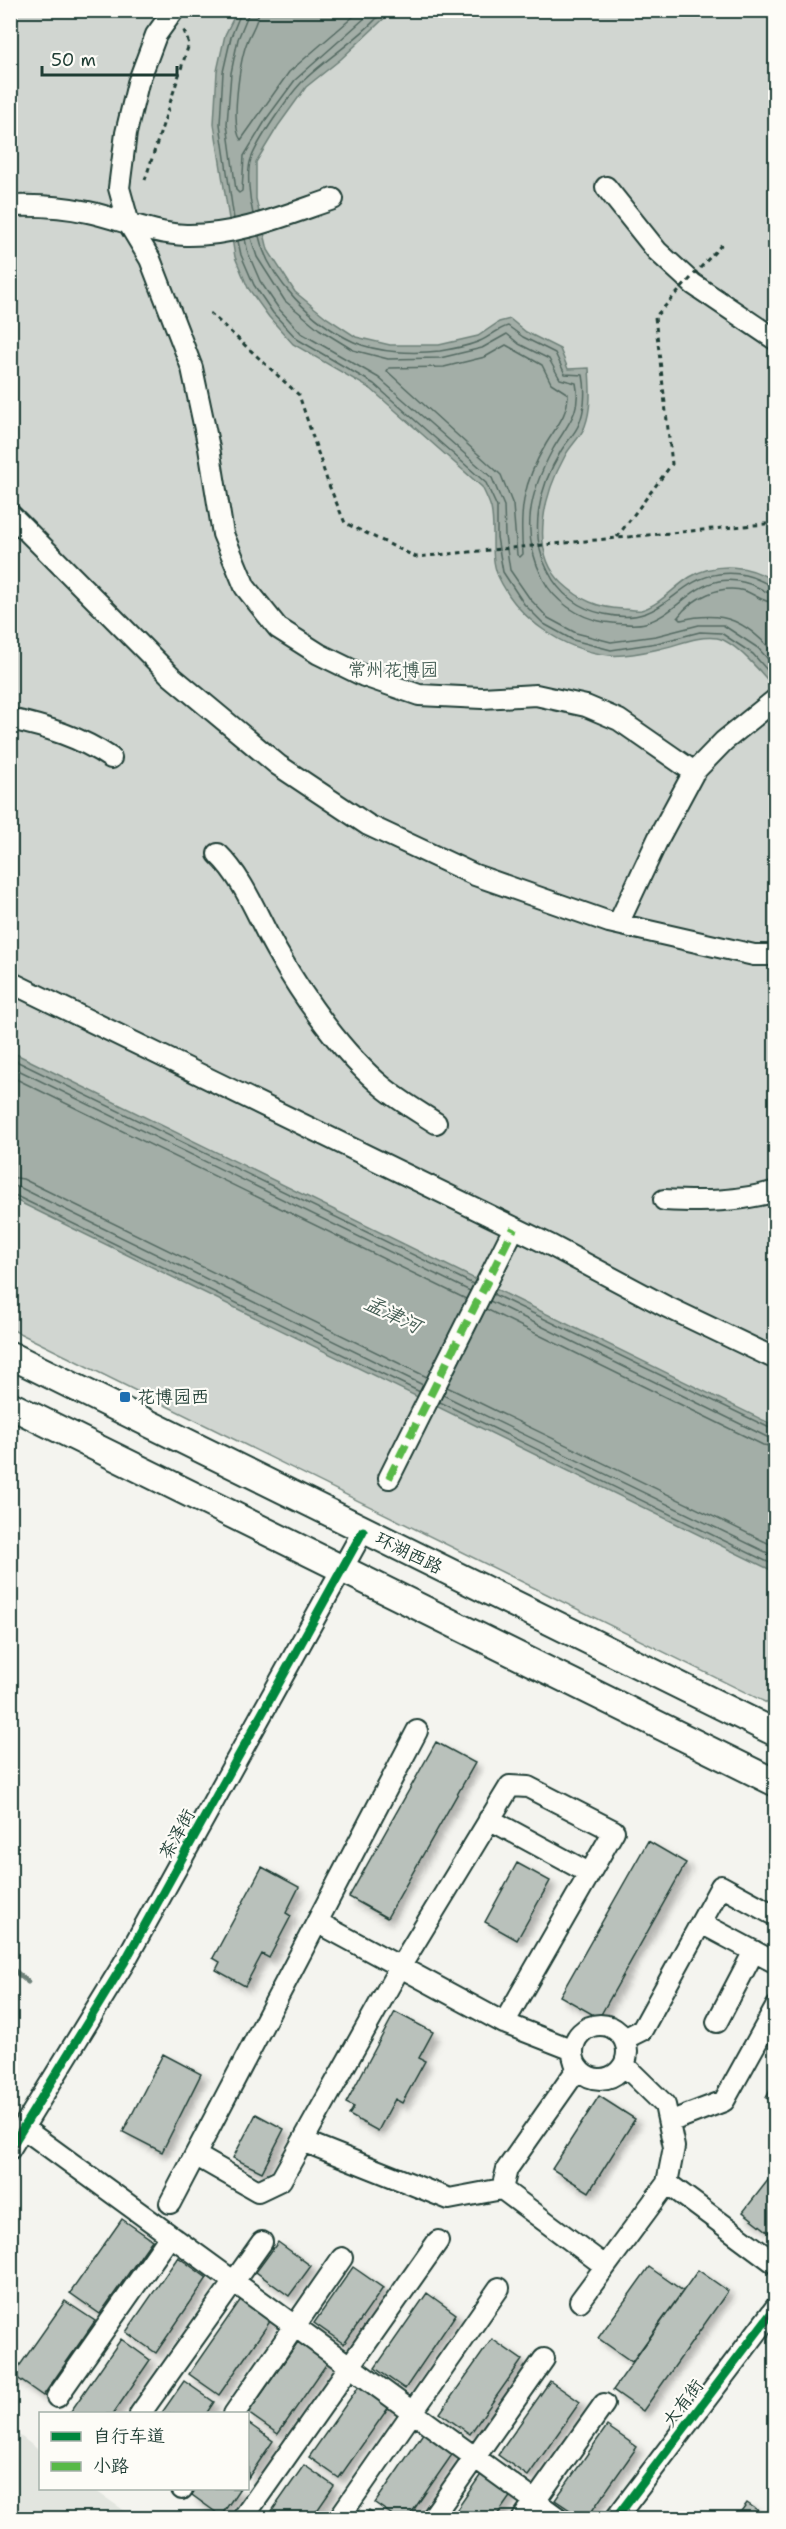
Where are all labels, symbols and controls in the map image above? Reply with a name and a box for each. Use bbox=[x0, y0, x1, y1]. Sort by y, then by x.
scale bar bbox=[42, 39, 177, 77]
text: 50 m bbox=[51, 48, 96, 72]
park label: 常州花博园 bbox=[348, 658, 438, 682]
water label: 孟津河 bbox=[360, 1289, 428, 1340]
place label: 花博园西 bbox=[137, 1385, 209, 1409]
marker: 花博园西 bbox=[118, 1390, 132, 1404]
street label: 环湖西路 bbox=[371, 1526, 447, 1580]
street label: 茶泽街 bbox=[153, 1805, 201, 1863]
street label: 大有街 bbox=[657, 2374, 709, 2432]
legend bbox=[39, 2412, 249, 2490]
text: 自行车道 bbox=[93, 2424, 165, 2448]
text: 小路 bbox=[93, 2454, 129, 2478]

